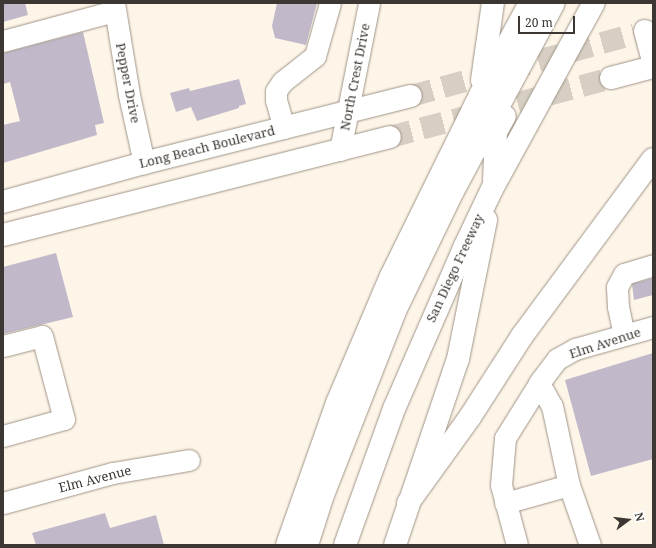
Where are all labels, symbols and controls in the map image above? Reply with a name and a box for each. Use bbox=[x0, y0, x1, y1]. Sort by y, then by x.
scale bar bbox=[520, 8, 577, 34]
text: 20 m bbox=[525, 14, 553, 31]
street label: North Crest Drive bbox=[337, 22, 373, 132]
street label: Pepper Drive bbox=[113, 42, 143, 124]
street label: Long Beach Boulevard bbox=[138, 123, 276, 171]
street label: San Diego Freeway bbox=[423, 211, 487, 325]
street label: Elm Avenue bbox=[567, 324, 643, 362]
street label: Elm Avenue bbox=[57, 462, 133, 496]
north arrow bbox=[608, 500, 648, 540]
text: N bbox=[632, 511, 648, 523]

